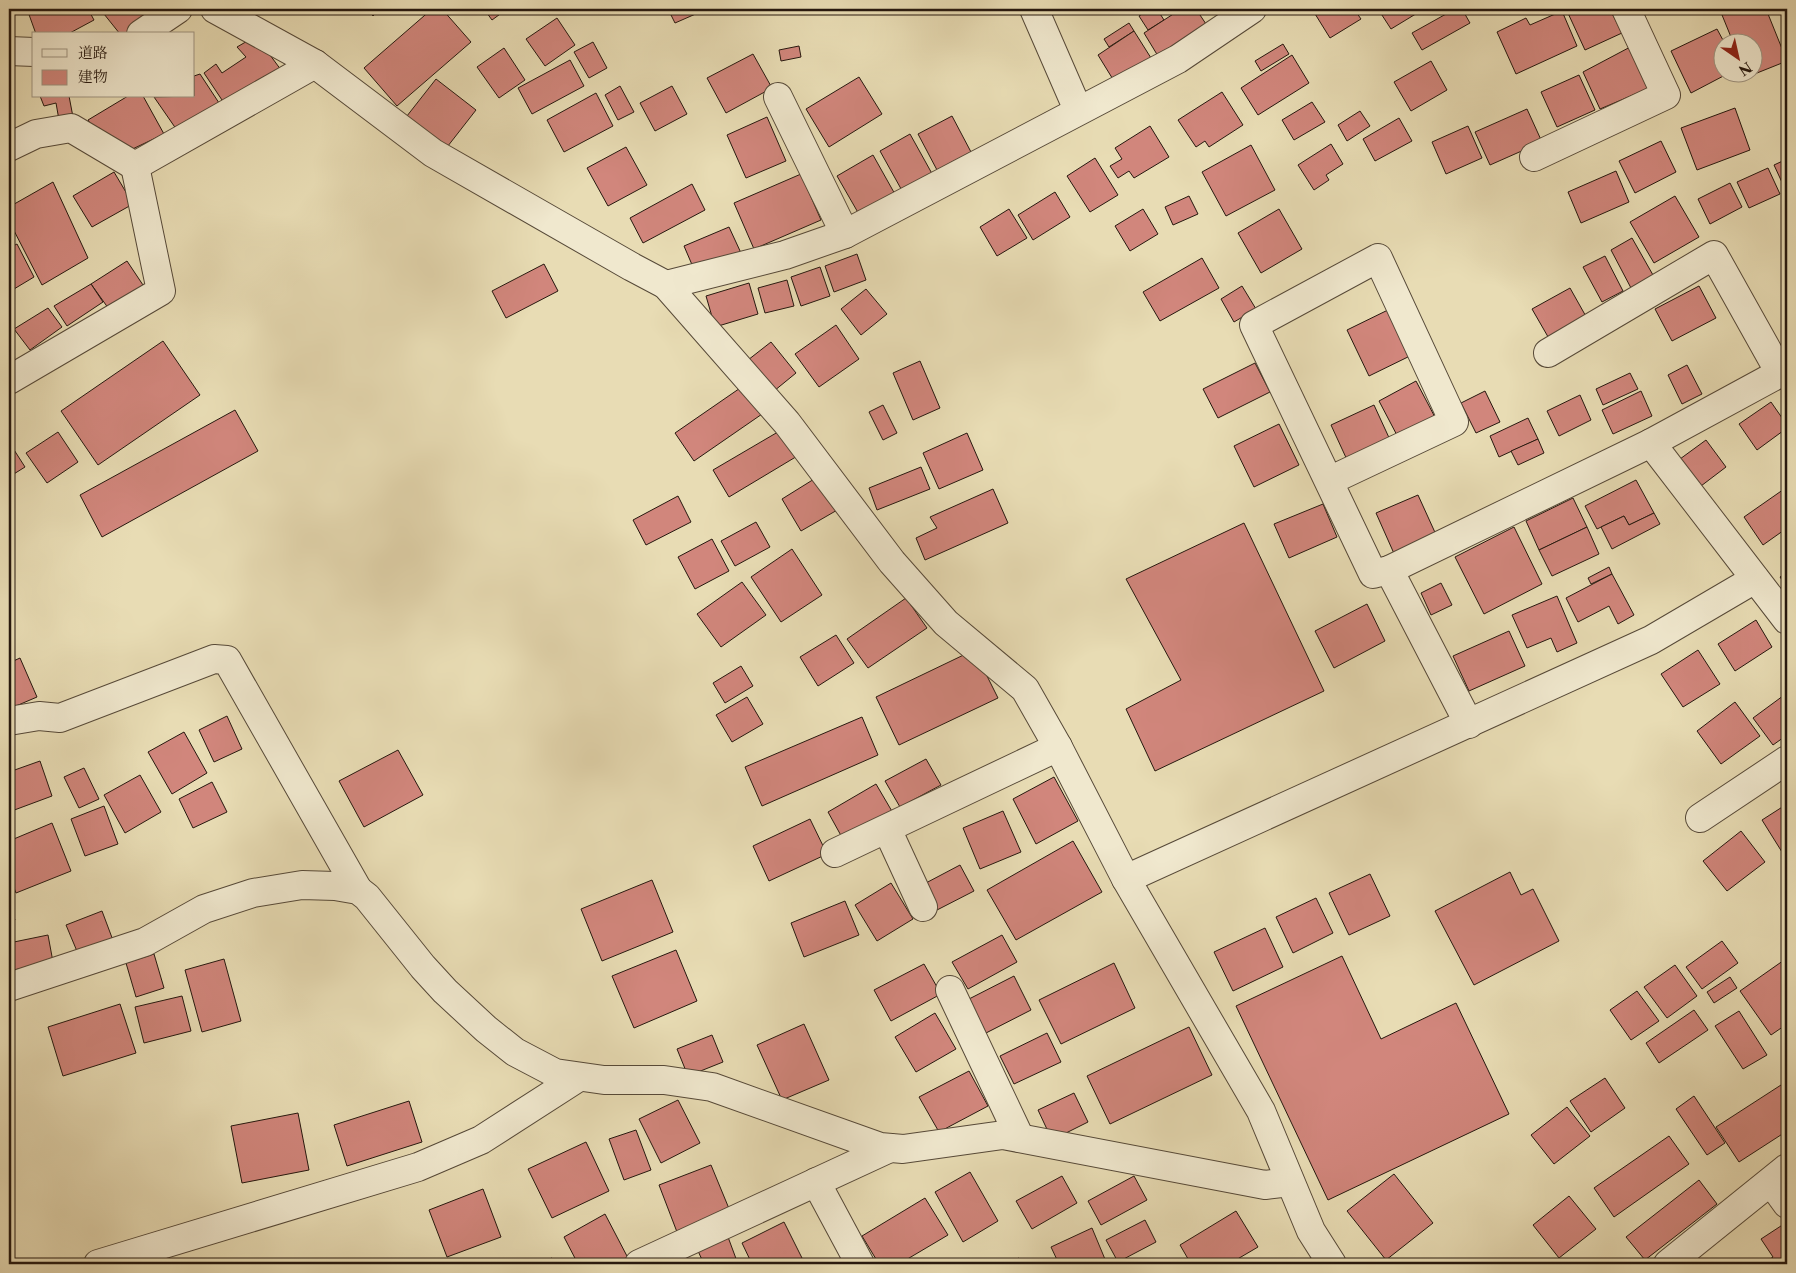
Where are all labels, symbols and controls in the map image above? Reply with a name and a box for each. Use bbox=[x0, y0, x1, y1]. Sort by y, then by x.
legend bbox=[32, 32, 195, 98]
north arrow bbox=[1714, 32, 1764, 82]
text: 道路 bbox=[78, 43, 108, 62]
text: N bbox=[1735, 58, 1755, 80]
text: 建物 bbox=[78, 67, 108, 86]

